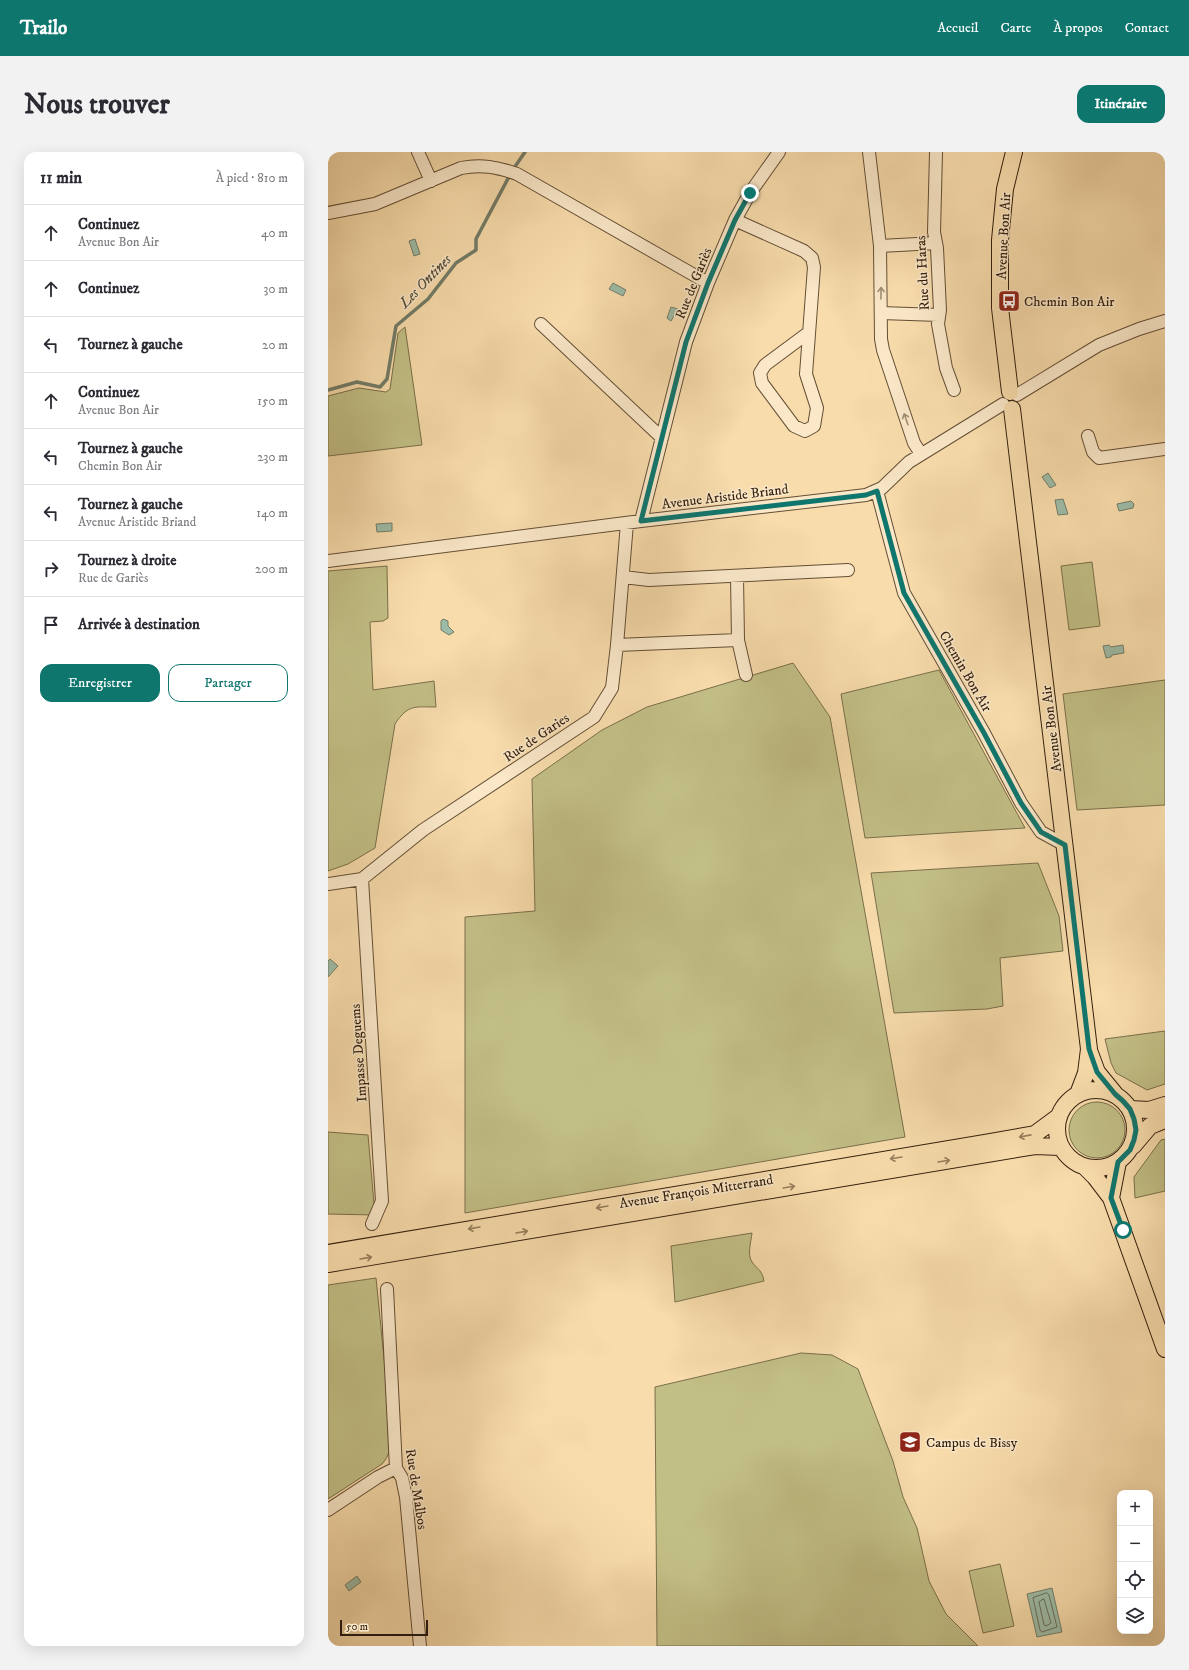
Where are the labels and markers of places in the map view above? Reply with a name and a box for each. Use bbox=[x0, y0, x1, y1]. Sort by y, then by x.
bus stop icon: Chemin Bon Air bbox=[996, 288, 1022, 314]
place label: Chemin Bon Air bbox=[1024, 293, 1115, 311]
school or university icon: Campus de Bissy bbox=[897, 1429, 923, 1455]
place label: Campus de Bissy bbox=[926, 1434, 1018, 1452]

